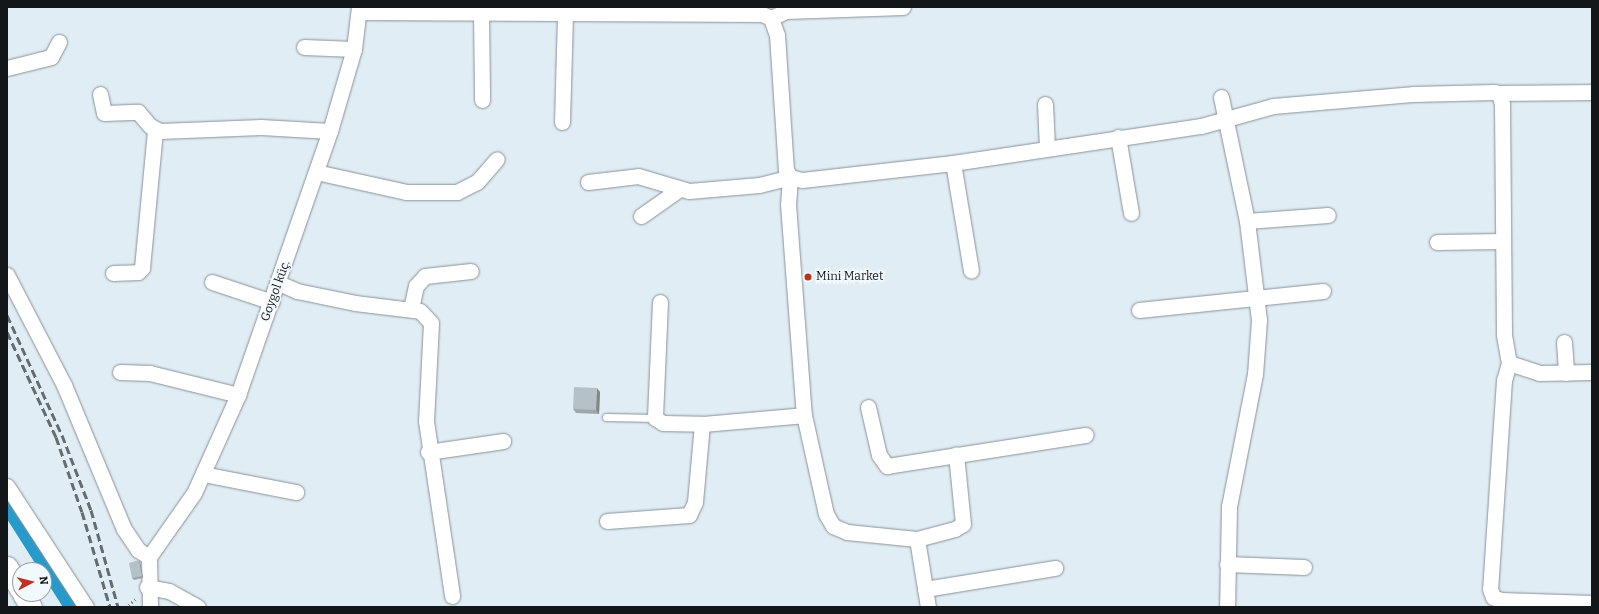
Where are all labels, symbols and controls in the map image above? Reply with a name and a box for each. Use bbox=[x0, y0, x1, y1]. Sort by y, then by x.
street label: Goygol küç. bbox=[258, 259, 294, 323]
place label: Mini Market bbox=[816, 270, 883, 284]
marker: Mini Market bbox=[803, 272, 813, 282]
north arrow bbox=[12, 562, 52, 602]
text: N bbox=[36, 576, 50, 586]

